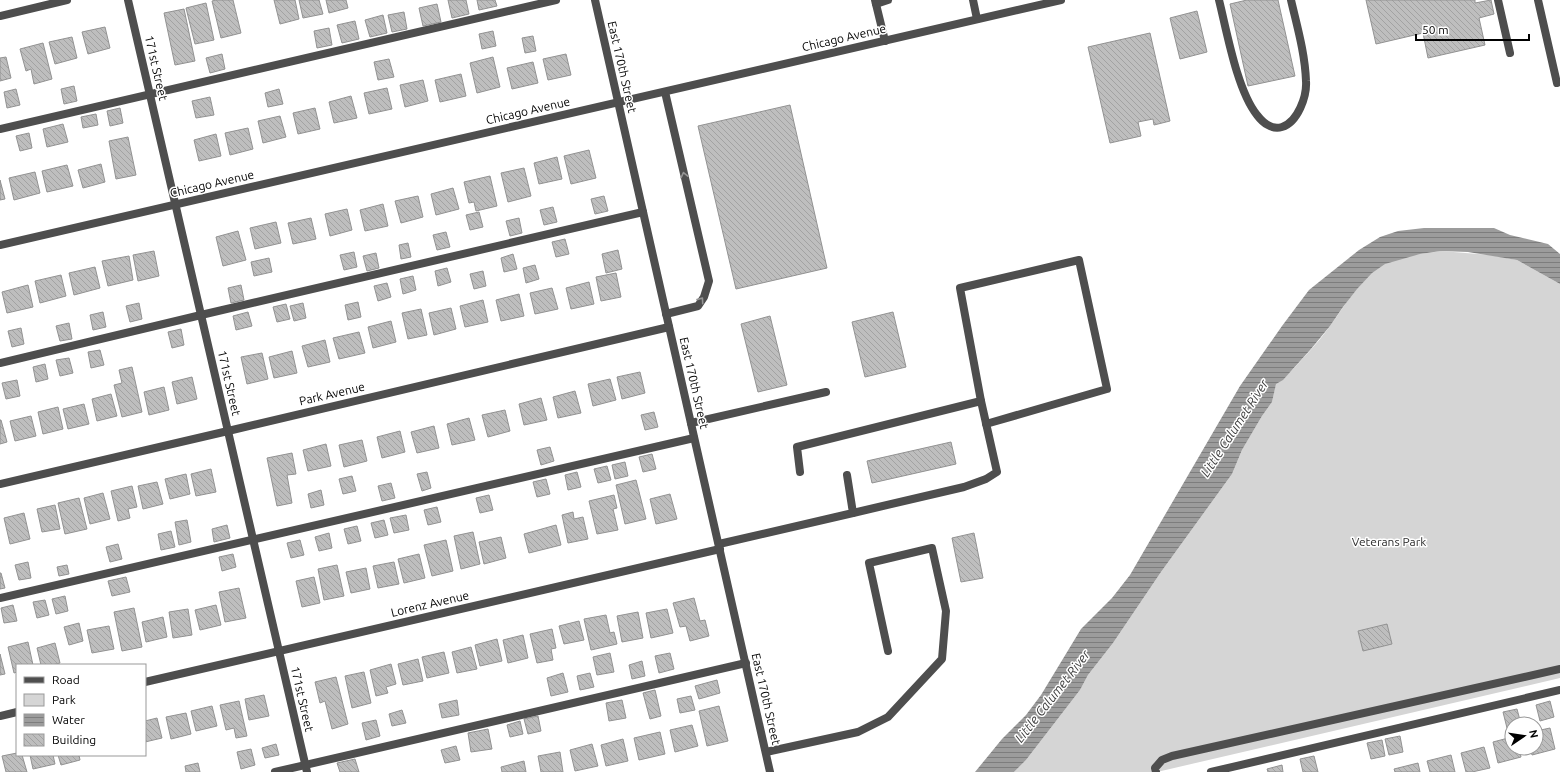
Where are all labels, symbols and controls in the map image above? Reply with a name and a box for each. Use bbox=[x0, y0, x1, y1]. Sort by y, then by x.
scale bar bbox=[1416, 16, 1529, 42]
street label: East 170th Street bbox=[606, 20, 639, 114]
street label: Chicago Avenue bbox=[801, 22, 887, 54]
text: 50 m bbox=[1422, 23, 1449, 36]
street label: 171st Street bbox=[143, 34, 170, 102]
street label: Chicago Avenue bbox=[485, 95, 571, 127]
street label: Chicago Avenue bbox=[169, 168, 255, 200]
one-way arrow bbox=[681, 172, 689, 178]
one-way arrow bbox=[696, 298, 703, 305]
street label: East 170th Street bbox=[678, 336, 711, 430]
street label: 171st Street bbox=[216, 349, 243, 417]
water label: Little Calumet River bbox=[1197, 376, 1271, 479]
street label: Park Avenue bbox=[298, 380, 366, 407]
park label: Veterans Park bbox=[1352, 535, 1426, 548]
street label: Lorenz Avenue bbox=[390, 588, 470, 619]
water label: Little Calumet River bbox=[1012, 646, 1093, 745]
street label: East 170th Street bbox=[750, 652, 783, 746]
legend bbox=[16, 664, 146, 756]
street label: 171st Street bbox=[289, 665, 316, 733]
text: Road bbox=[52, 673, 80, 686]
text: Park bbox=[52, 693, 76, 706]
text: Water bbox=[52, 713, 85, 726]
north arrow bbox=[1504, 716, 1544, 756]
text: N bbox=[1527, 728, 1541, 739]
text: Building bbox=[52, 733, 96, 746]

